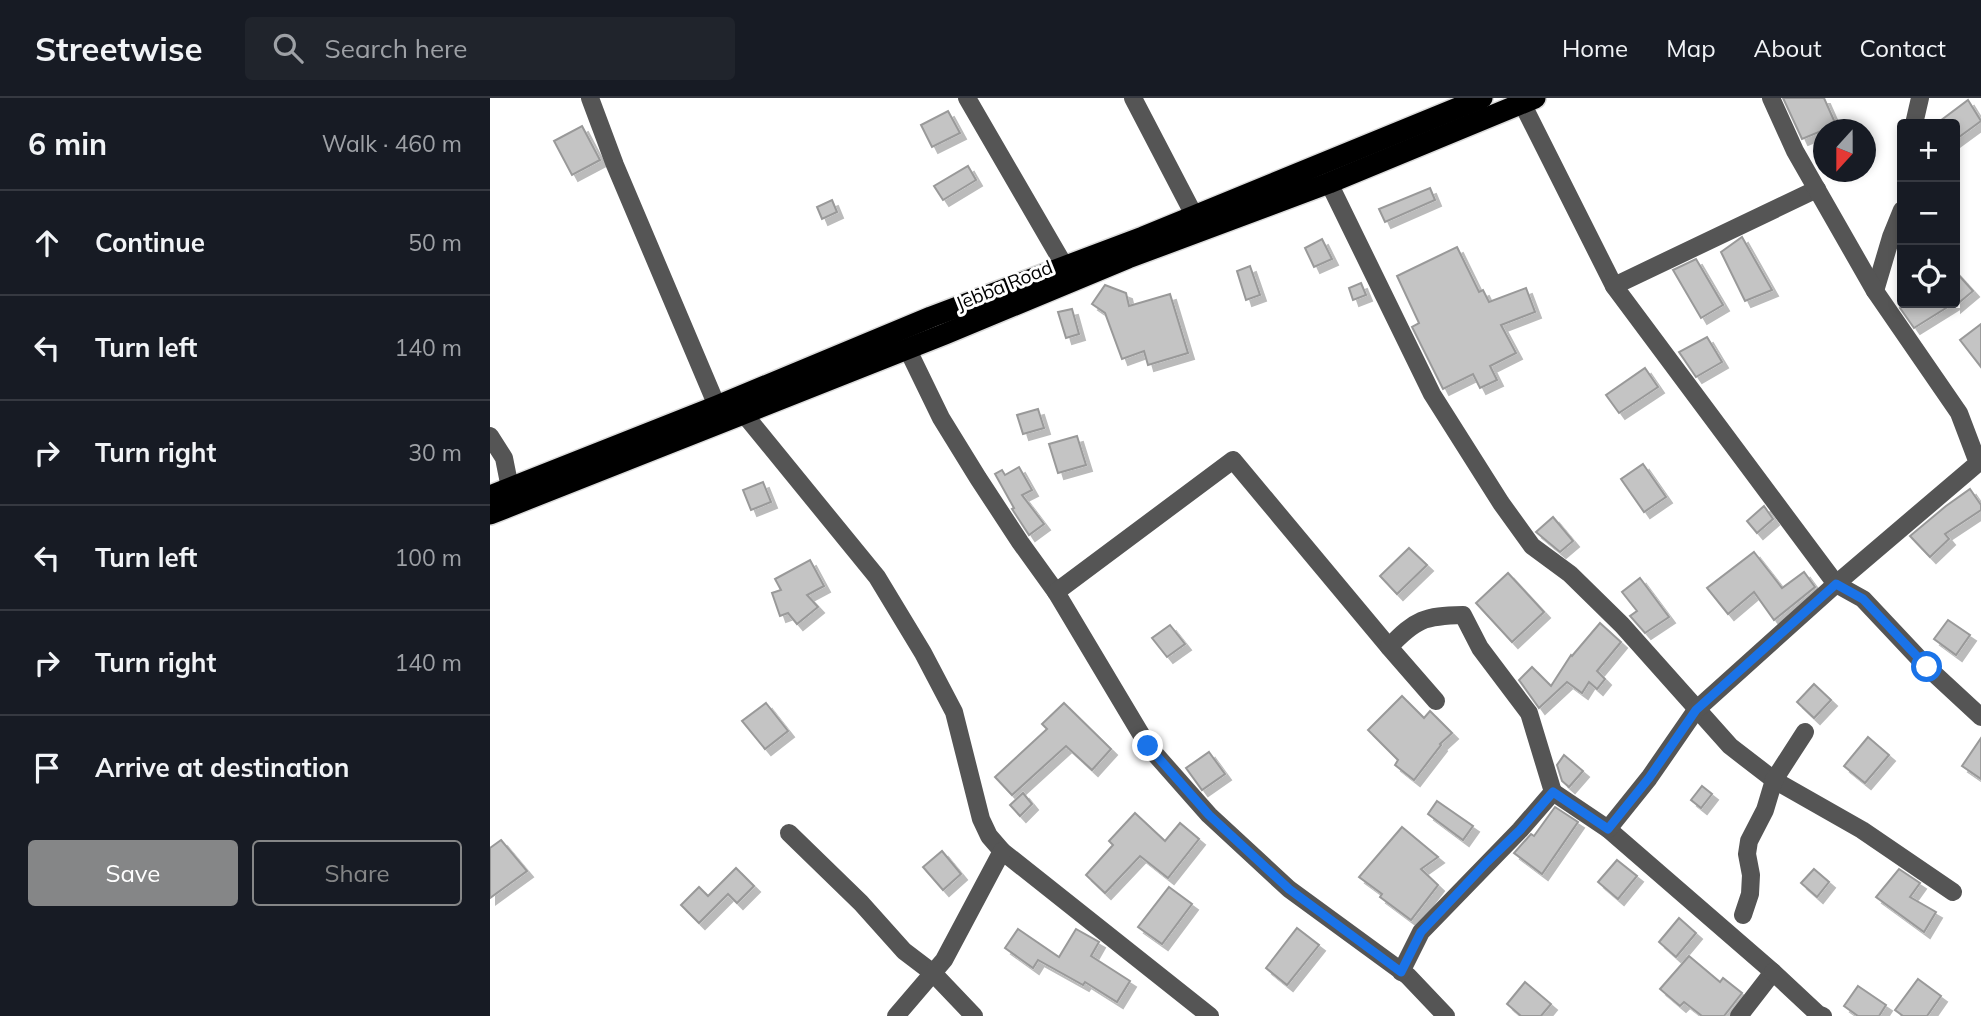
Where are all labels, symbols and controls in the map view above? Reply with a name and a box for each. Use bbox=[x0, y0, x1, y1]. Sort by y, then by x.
search box bbox=[245, 17, 735, 80]
text: Streetwise bbox=[35, 28, 203, 69]
icon: search bbox=[269, 29, 307, 67]
text: Search here bbox=[325, 32, 467, 65]
text: Home bbox=[1562, 33, 1628, 63]
text: Map bbox=[1666, 33, 1716, 63]
text: About bbox=[1754, 33, 1822, 63]
text: Contact bbox=[1860, 33, 1946, 63]
north arrow bbox=[1813, 119, 1876, 182]
map controls bbox=[1897, 119, 1960, 308]
button: + bbox=[1897, 119, 1960, 182]
text: 6 min bbox=[28, 125, 107, 163]
text: Walk · 460 m bbox=[322, 129, 462, 158]
button: − bbox=[1897, 182, 1960, 245]
icon: ahead bbox=[28, 224, 66, 262]
text: Continue bbox=[95, 226, 205, 259]
text: 50 m bbox=[408, 228, 462, 257]
button: locate bbox=[1897, 245, 1960, 308]
street label: Jebba Road bbox=[952, 255, 1056, 315]
icon: left bbox=[28, 329, 66, 367]
text: Turn left bbox=[95, 331, 197, 364]
text: 140 m bbox=[394, 333, 462, 362]
icon: right bbox=[28, 434, 66, 472]
text: Turn right bbox=[95, 436, 216, 469]
text: 30 m bbox=[408, 438, 462, 467]
icon: left bbox=[28, 539, 66, 577]
text: Turn left bbox=[95, 541, 197, 574]
text: 100 m bbox=[394, 543, 462, 572]
icon: right bbox=[28, 644, 66, 682]
text: Turn right bbox=[95, 646, 216, 679]
text: 140 m bbox=[394, 648, 462, 677]
route start bbox=[1911, 651, 1942, 682]
route end bbox=[1132, 730, 1163, 761]
icon: arrive bbox=[28, 749, 66, 787]
text: Arrive at destination bbox=[95, 751, 350, 784]
button: Save bbox=[28, 840, 238, 906]
button: Share bbox=[252, 840, 462, 906]

